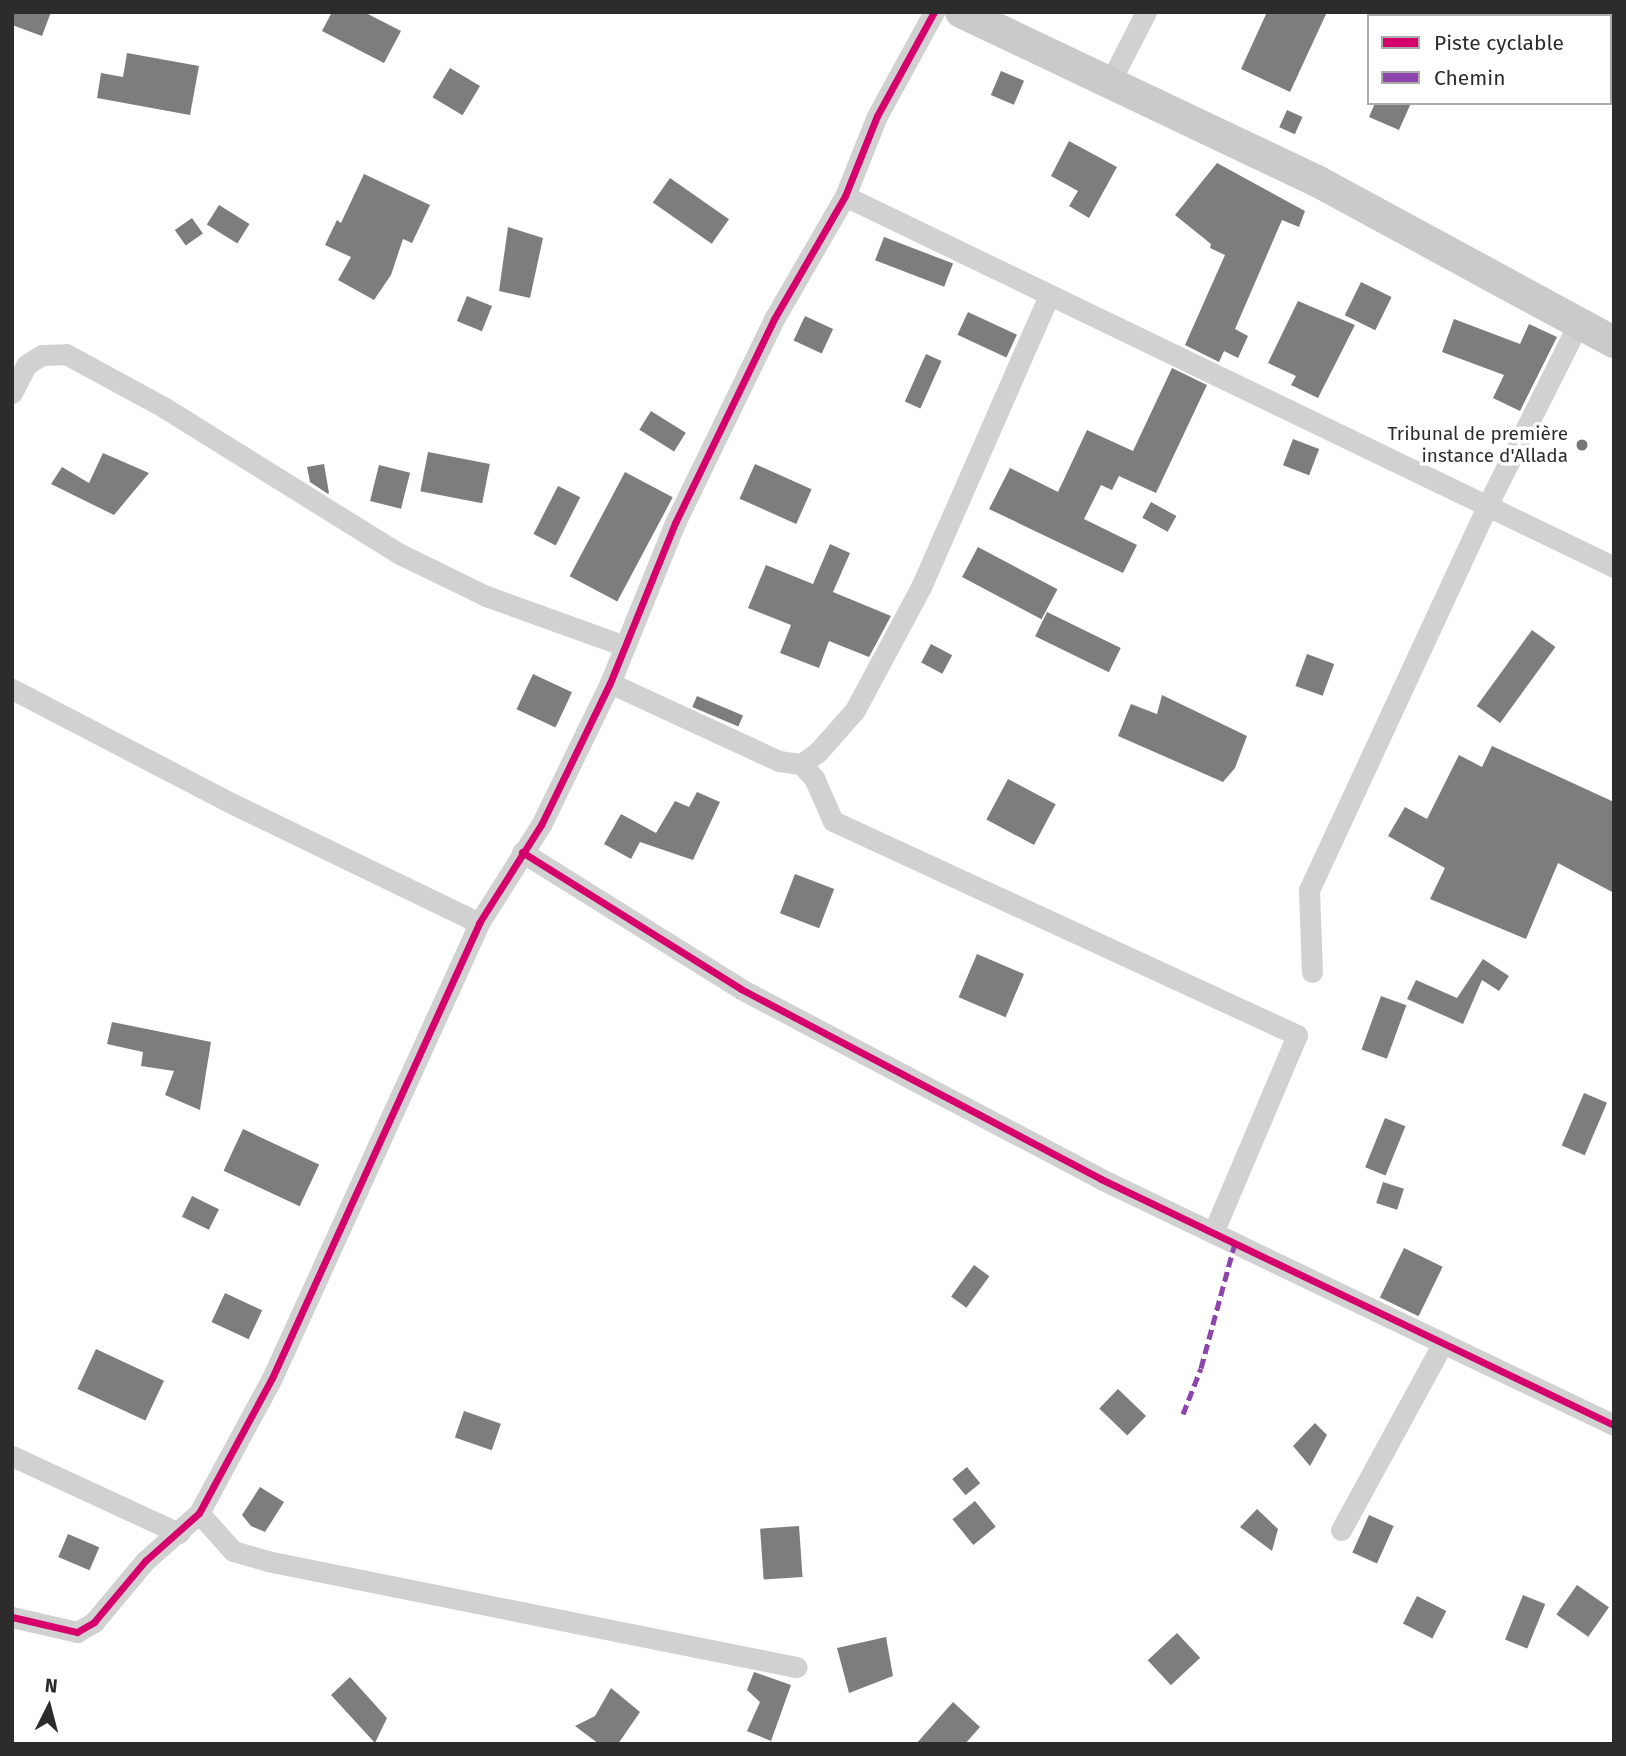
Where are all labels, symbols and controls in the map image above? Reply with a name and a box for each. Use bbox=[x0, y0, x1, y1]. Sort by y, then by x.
legend bbox=[1367, 14, 1612, 105]
text: Piste cyclable bbox=[1434, 30, 1564, 56]
text: Chemin bbox=[1434, 65, 1506, 91]
place label: Tribunal de première instance d'Allada bbox=[1388, 423, 1568, 467]
marker: Tribunal de première instance d'Allada bbox=[1574, 437, 1590, 453]
north arrow bbox=[14, 1672, 84, 1742]
text: N bbox=[44, 1674, 59, 1698]

